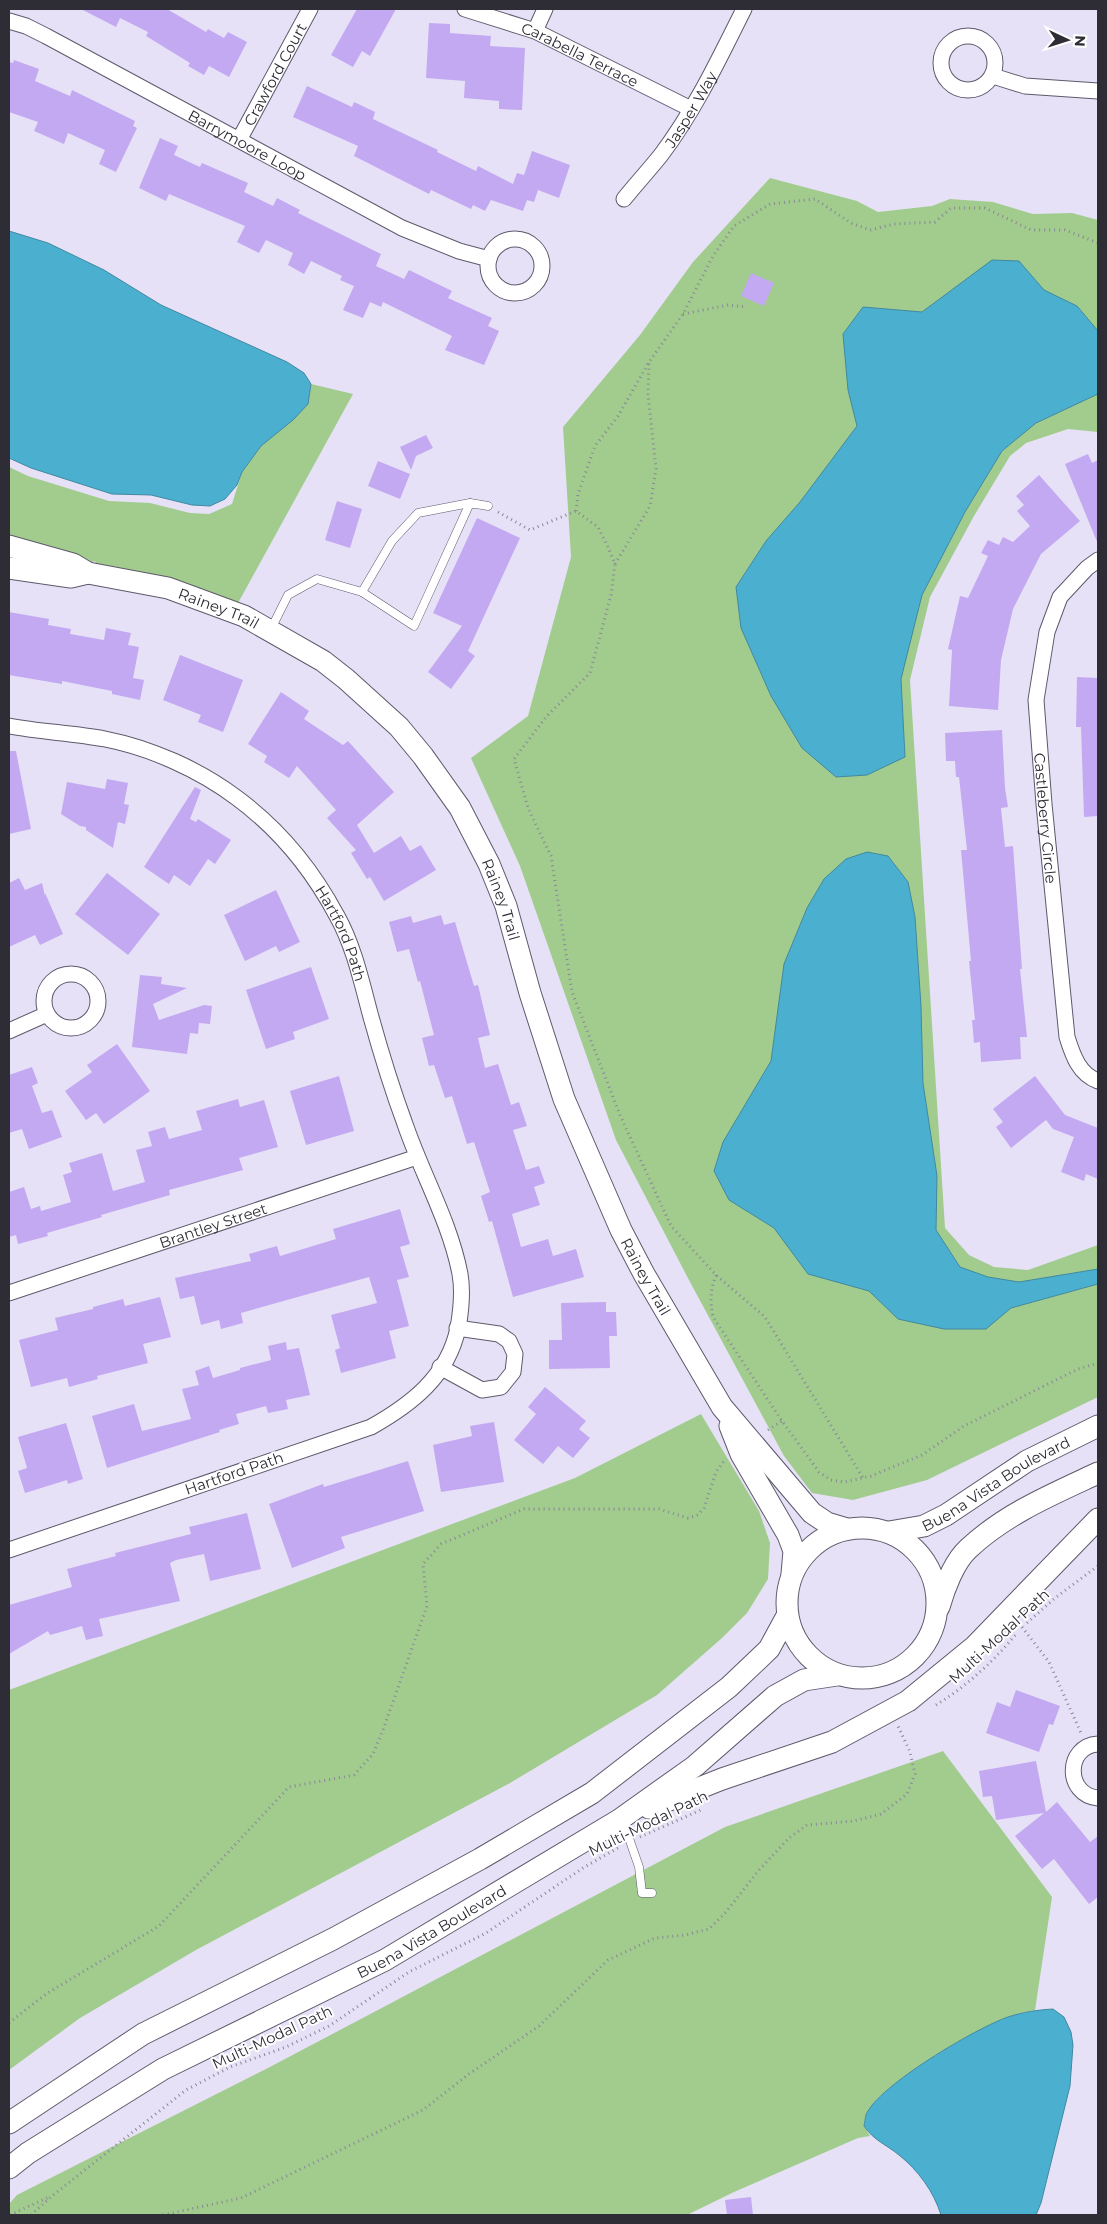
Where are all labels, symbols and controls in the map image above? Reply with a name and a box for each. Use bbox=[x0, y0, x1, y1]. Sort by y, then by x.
north arrow bbox=[1042, 15, 1092, 65]
street label: Carabella Terrace bbox=[519, 18, 642, 91]
street label: Crawford Court bbox=[239, 19, 310, 129]
text: N bbox=[1071, 35, 1089, 47]
street label: Jasper Way bbox=[660, 67, 721, 152]
street label: Barrymoore Loop bbox=[185, 105, 310, 184]
street label: Rainey Trail bbox=[176, 583, 263, 632]
street label: Castleberry Circle bbox=[1031, 752, 1061, 884]
street label: Rainey Trail bbox=[478, 855, 524, 942]
street label: Hartford Path bbox=[312, 881, 371, 983]
street label: Brantley Street bbox=[157, 1198, 269, 1252]
street label: Rainey Trail bbox=[617, 1234, 675, 1318]
street label: Buena Vista Boulevard bbox=[918, 1432, 1073, 1535]
street label: Hartford Path bbox=[182, 1447, 286, 1499]
street label: Multi-Modal Path bbox=[945, 1585, 1053, 1687]
street label: Multi-Modal Path bbox=[585, 1786, 711, 1860]
street label: Buena Vista Boulevard bbox=[353, 1880, 510, 1982]
street label: Multi-Modal Path bbox=[209, 2001, 335, 2073]

